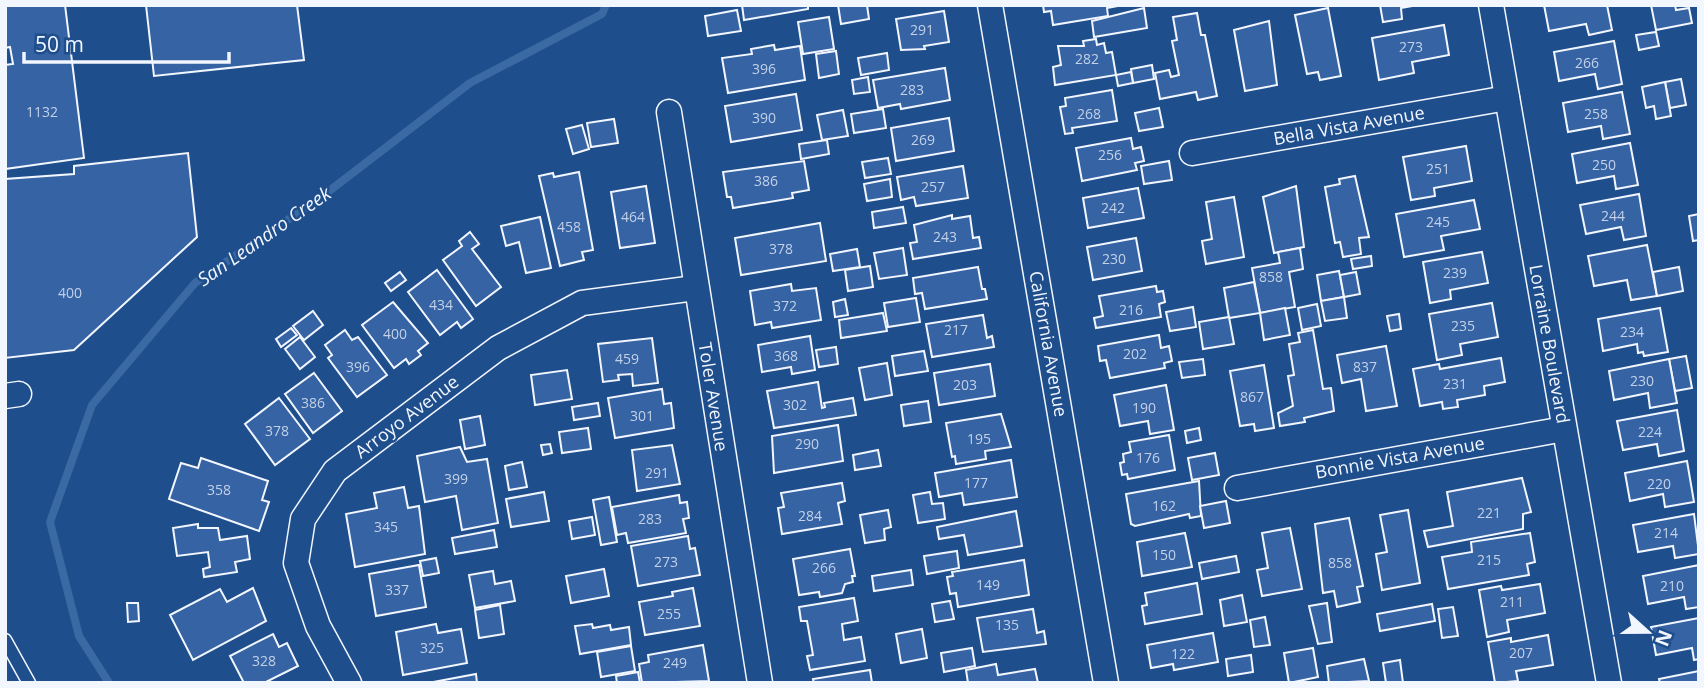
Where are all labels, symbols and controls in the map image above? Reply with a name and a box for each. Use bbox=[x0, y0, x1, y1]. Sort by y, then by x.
house number: 291 bbox=[910, 20, 934, 39]
scale bar bbox=[24, 21, 229, 65]
text: 50 m bbox=[35, 30, 84, 58]
house number: 273 bbox=[1399, 37, 1423, 56]
house number: 282 bbox=[1075, 49, 1099, 68]
house number: 266 bbox=[1575, 53, 1599, 72]
house number: 396 bbox=[752, 59, 776, 78]
house number: 283 bbox=[900, 80, 924, 99]
street label: Bella Vista Avenue bbox=[1271, 100, 1426, 150]
house number: 1132 bbox=[26, 102, 58, 121]
house number: 268 bbox=[1077, 104, 1101, 123]
house number: 258 bbox=[1584, 104, 1608, 123]
house number: 390 bbox=[752, 108, 776, 127]
house number: 269 bbox=[911, 130, 935, 149]
house number: 256 bbox=[1098, 145, 1122, 164]
house number: 250 bbox=[1592, 155, 1616, 174]
house number: 251 bbox=[1426, 159, 1450, 178]
house number: 386 bbox=[754, 171, 778, 190]
house number: 257 bbox=[921, 177, 945, 196]
water label: San Leandro Creek bbox=[192, 180, 337, 292]
house number: 242 bbox=[1101, 198, 1125, 217]
house number: 244 bbox=[1601, 206, 1625, 225]
house number: 464 bbox=[621, 207, 645, 226]
house number: 245 bbox=[1426, 212, 1450, 231]
house number: 458 bbox=[557, 217, 581, 236]
house number: 243 bbox=[933, 227, 957, 246]
house number: 378 bbox=[769, 239, 793, 258]
house number: 230 bbox=[1102, 249, 1126, 268]
house number: 239 bbox=[1443, 263, 1467, 282]
street label: Lorraine Boulevard bbox=[1524, 263, 1576, 425]
house number: 858 bbox=[1259, 267, 1283, 286]
street label: California Avenue bbox=[1024, 269, 1074, 419]
house number: 400 bbox=[58, 283, 82, 302]
house number: 434 bbox=[429, 295, 453, 314]
house number: 372 bbox=[773, 296, 797, 315]
house number: 216 bbox=[1119, 300, 1143, 319]
house number: 235 bbox=[1451, 316, 1475, 335]
house number: 217 bbox=[944, 320, 968, 339]
house number: 234 bbox=[1620, 322, 1644, 341]
house number: 400 bbox=[383, 324, 407, 343]
street label: Toler Avenue bbox=[694, 341, 734, 453]
house number: 202 bbox=[1123, 344, 1147, 363]
house number: 368 bbox=[774, 346, 798, 365]
house number: 459 bbox=[615, 349, 639, 368]
house number: 396 bbox=[346, 357, 370, 376]
house number: 837 bbox=[1353, 357, 1377, 376]
street label: Arroyo Avenue bbox=[350, 369, 463, 463]
house number: 230 bbox=[1630, 371, 1654, 390]
house number: 231 bbox=[1443, 374, 1467, 393]
house number: 203 bbox=[953, 375, 977, 394]
house number: 867 bbox=[1240, 387, 1264, 406]
house number: 386 bbox=[301, 393, 325, 412]
house number: 302 bbox=[783, 395, 807, 414]
house number: 190 bbox=[1132, 398, 1156, 417]
house number: 301 bbox=[630, 406, 654, 425]
house number: 378 bbox=[265, 421, 289, 440]
house number: 224 bbox=[1638, 422, 1662, 441]
house number: 195 bbox=[967, 429, 991, 448]
street label: Bonnie Vista Avenue bbox=[1313, 430, 1486, 484]
house number: 290 bbox=[795, 434, 819, 453]
house number: 176 bbox=[1136, 448, 1160, 467]
house number: 291 bbox=[645, 463, 669, 482]
house number: 399 bbox=[444, 469, 468, 488]
house number: 177 bbox=[964, 473, 988, 492]
house number: 220 bbox=[1647, 474, 1671, 493]
house number: 358 bbox=[207, 480, 231, 499]
house number: 162 bbox=[1152, 496, 1176, 515]
house number: 221 bbox=[1477, 503, 1501, 522]
house number: 284 bbox=[798, 506, 822, 525]
house number: 283 bbox=[638, 509, 662, 528]
house number: 345 bbox=[374, 517, 398, 536]
house number: 214 bbox=[1654, 523, 1678, 542]
house number: 150 bbox=[1152, 545, 1176, 564]
house number: 215 bbox=[1477, 550, 1501, 569]
house number: 273 bbox=[654, 552, 678, 571]
house number: 858 bbox=[1328, 553, 1352, 572]
house number: 266 bbox=[812, 558, 836, 577]
house number: 149 bbox=[976, 575, 1000, 594]
house number: 210 bbox=[1660, 576, 1684, 595]
house number: 337 bbox=[385, 580, 409, 599]
house number: 211 bbox=[1500, 592, 1524, 611]
north arrow bbox=[1613, 597, 1683, 667]
house number: 255 bbox=[657, 604, 681, 623]
house number: 135 bbox=[995, 615, 1019, 634]
text: N bbox=[1649, 626, 1679, 650]
house number: 325 bbox=[420, 638, 444, 657]
house number: 207 bbox=[1509, 643, 1533, 662]
house number: 122 bbox=[1171, 644, 1195, 663]
house number: 328 bbox=[252, 651, 276, 670]
house number: 249 bbox=[663, 653, 687, 672]

